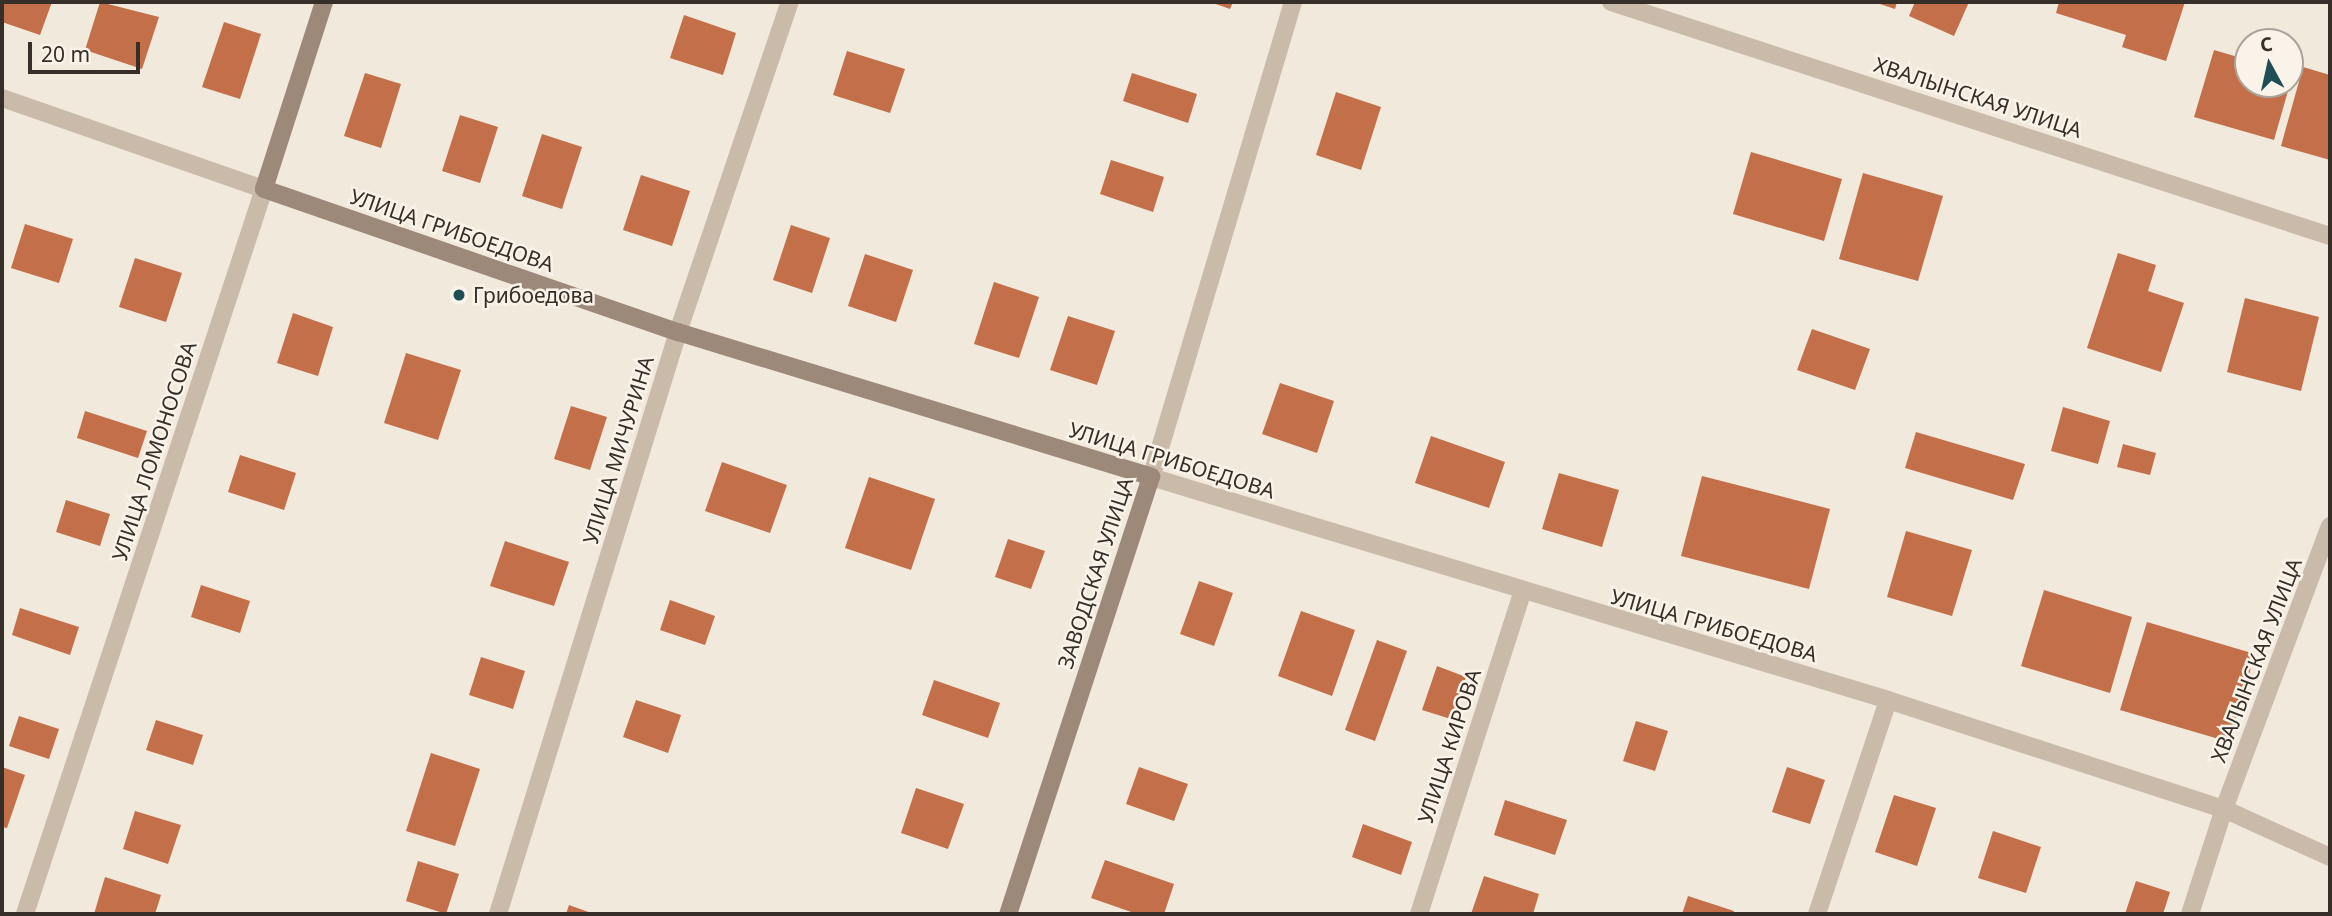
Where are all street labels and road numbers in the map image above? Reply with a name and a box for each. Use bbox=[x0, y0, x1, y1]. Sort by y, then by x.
street label: ХВАЛЫНСКАЯ УЛИЦА bbox=[1871, 52, 2085, 142]
street label: УЛИЦА ГРИБОЕДОВА bbox=[347, 183, 557, 277]
street label: УЛИЦА ЛОМОНОСОВА bbox=[107, 338, 201, 564]
street label: УЛИЦА МИЧУРИНА bbox=[577, 353, 659, 547]
street label: УЛИЦА ГРИБОЕДОВА bbox=[1066, 417, 1278, 503]
street label: ЗАВОДСКАЯ УЛИЦА bbox=[1052, 474, 1138, 672]
street label: ХВАЛЫНСКАЯ УЛИЦА bbox=[2205, 554, 2307, 766]
street label: УЛИЦА ГРИБОЕДОВА bbox=[1608, 583, 1820, 667]
street label: УЛИЦА КИРОВА bbox=[1412, 666, 1486, 826]

